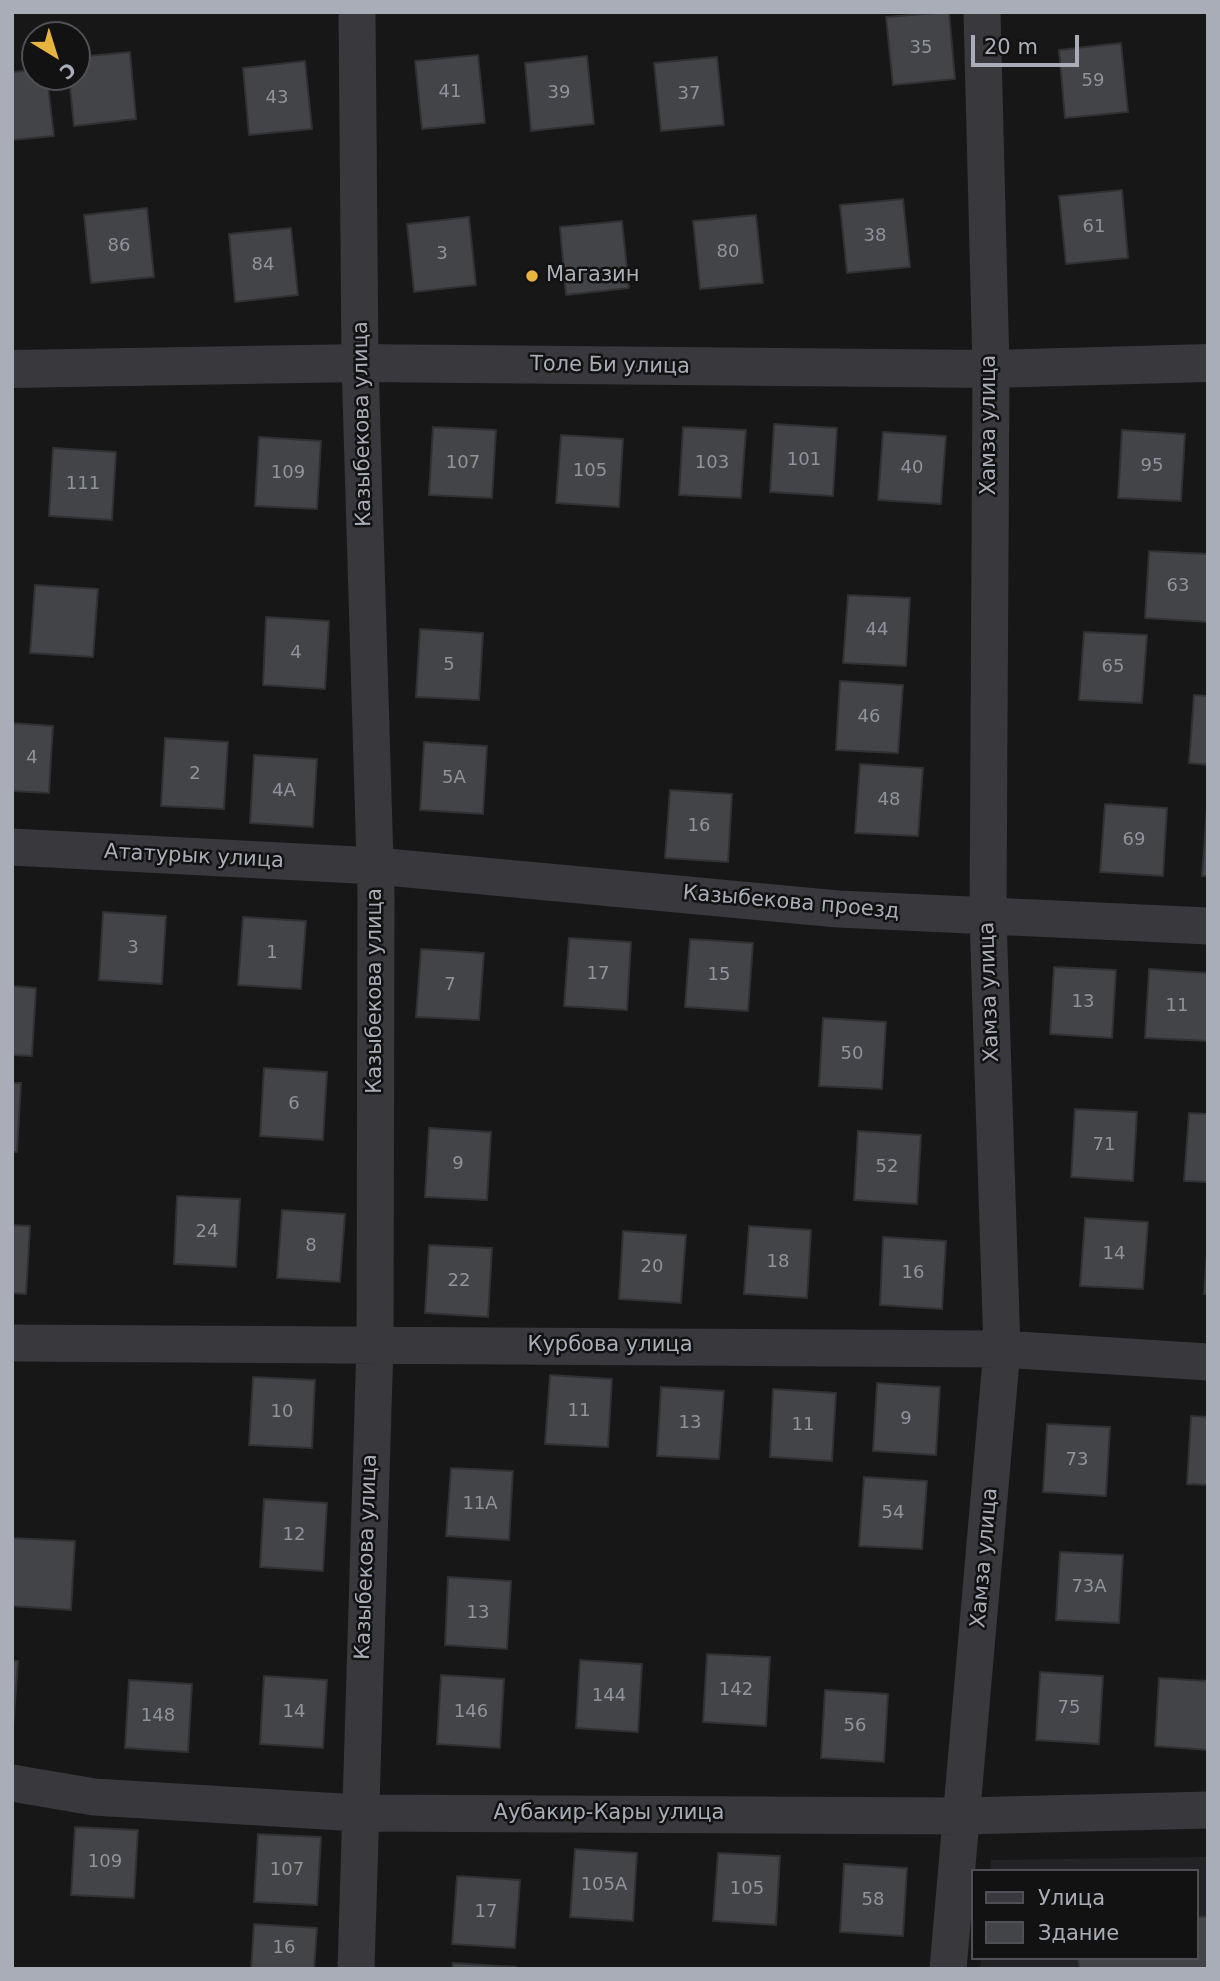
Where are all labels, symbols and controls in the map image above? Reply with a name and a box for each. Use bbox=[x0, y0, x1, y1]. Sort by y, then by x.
north arrow bbox=[21, 21, 91, 91]
scale bar bbox=[975, 21, 1084, 65]
text: 20 m bbox=[984, 35, 1038, 59]
house number: 35 bbox=[910, 37, 932, 59]
text: С bbox=[55, 58, 80, 84]
house number: 59 bbox=[1082, 70, 1104, 92]
house number: 41 bbox=[439, 81, 461, 103]
house number: 39 bbox=[548, 82, 570, 104]
house number: 37 bbox=[678, 83, 700, 105]
house number: 43 bbox=[266, 87, 288, 109]
house number: 61 bbox=[1083, 216, 1105, 238]
house number: 38 bbox=[864, 225, 886, 247]
house number: 86 bbox=[108, 235, 130, 257]
house number: 80 bbox=[717, 241, 739, 263]
house number: 3 bbox=[436, 243, 448, 265]
house number: 84 bbox=[252, 254, 274, 276]
place label: Магазин bbox=[546, 263, 639, 289]
marker: Магазин bbox=[524, 268, 540, 284]
street label: Казыбекова улица bbox=[349, 321, 377, 527]
street label: Толе Би улица bbox=[530, 352, 690, 380]
street label: Хамза улица bbox=[977, 355, 1003, 495]
house number: 101 bbox=[787, 449, 821, 471]
house number: 107 bbox=[446, 452, 480, 474]
house number: 103 bbox=[695, 452, 729, 474]
house number: 95 bbox=[1141, 455, 1163, 477]
house number: 40 bbox=[901, 457, 923, 479]
house number: 105 bbox=[573, 460, 607, 482]
house number: 109 bbox=[271, 462, 305, 484]
house number: 111 bbox=[66, 473, 100, 495]
house number: 63 bbox=[1167, 575, 1189, 597]
house number: 44 bbox=[866, 619, 888, 641]
house number: 4 bbox=[290, 642, 302, 664]
house number: 5 bbox=[443, 654, 455, 676]
house number: 65 bbox=[1102, 656, 1124, 678]
house number: 46 bbox=[858, 706, 880, 728]
house number: 4 bbox=[26, 747, 38, 769]
house number: 2 bbox=[189, 763, 201, 785]
house number: 5А bbox=[442, 767, 466, 789]
house number: 4А bbox=[272, 780, 296, 802]
house number: 48 bbox=[878, 789, 900, 811]
house number: 16 bbox=[688, 815, 710, 837]
house number: 69 bbox=[1123, 829, 1145, 851]
street label: Ататурык улица bbox=[103, 840, 285, 874]
street label: Казыбекова проезд bbox=[682, 881, 900, 925]
street label: Казыбекова улица bbox=[363, 888, 389, 1094]
street label: Хамза улица bbox=[975, 921, 1005, 1063]
house number: 3 bbox=[127, 937, 139, 959]
house number: 1 bbox=[266, 942, 278, 964]
house number: 17 bbox=[587, 963, 609, 985]
house number: 15 bbox=[708, 964, 730, 986]
house number: 7 bbox=[444, 974, 456, 996]
house number: 13 bbox=[1072, 991, 1094, 1013]
house number: 11 bbox=[1166, 995, 1188, 1017]
house number: 50 bbox=[841, 1043, 863, 1065]
house number: 6 bbox=[288, 1093, 300, 1115]
house number: 71 bbox=[1093, 1134, 1115, 1156]
house number: 9 bbox=[452, 1153, 464, 1175]
house number: 52 bbox=[876, 1156, 898, 1178]
house number: 24 bbox=[196, 1221, 218, 1243]
house number: 8 bbox=[305, 1235, 317, 1257]
house number: 14 bbox=[1103, 1243, 1125, 1265]
house number: 18 bbox=[767, 1251, 789, 1273]
house number: 20 bbox=[641, 1256, 663, 1278]
house number: 16 bbox=[902, 1262, 924, 1284]
house number: 22 bbox=[448, 1270, 470, 1292]
street label: Курбова улица bbox=[527, 1333, 693, 1359]
house number: 11 bbox=[568, 1400, 590, 1422]
house number: 10 bbox=[271, 1401, 293, 1423]
house number: 9 bbox=[900, 1408, 912, 1430]
house number: 13 bbox=[679, 1412, 701, 1434]
house number: 11 bbox=[792, 1414, 814, 1436]
house number: 73 bbox=[1066, 1449, 1088, 1471]
street label: Казыбекова улица bbox=[351, 1454, 383, 1660]
street label: Хамза улица bbox=[966, 1487, 1004, 1629]
house number: 11А bbox=[462, 1493, 498, 1515]
house number: 54 bbox=[882, 1502, 904, 1524]
house number: 12 bbox=[283, 1524, 305, 1546]
house number: 73А bbox=[1071, 1576, 1107, 1598]
house number: 13 bbox=[467, 1602, 489, 1624]
house number: 142 bbox=[719, 1679, 753, 1701]
house number: 144 bbox=[592, 1685, 626, 1707]
house number: 75 bbox=[1058, 1697, 1080, 1719]
house number: 14 bbox=[283, 1701, 305, 1723]
house number: 146 bbox=[454, 1701, 488, 1723]
house number: 148 bbox=[141, 1705, 175, 1727]
house number: 56 bbox=[844, 1715, 866, 1737]
street label: Аубакир-Кары улица bbox=[494, 1801, 724, 1827]
house number: 109 bbox=[88, 1851, 122, 1873]
house number: 107 bbox=[270, 1859, 304, 1881]
legend bbox=[972, 1869, 1199, 1960]
house number: 105А bbox=[581, 1874, 627, 1896]
house number: 105 bbox=[730, 1878, 764, 1900]
text: Улица bbox=[1038, 1886, 1105, 1910]
house number: 58 bbox=[862, 1889, 884, 1911]
house number: 17 bbox=[475, 1901, 497, 1923]
text: Здание bbox=[1038, 1921, 1119, 1945]
house number: 16 bbox=[273, 1937, 295, 1959]

